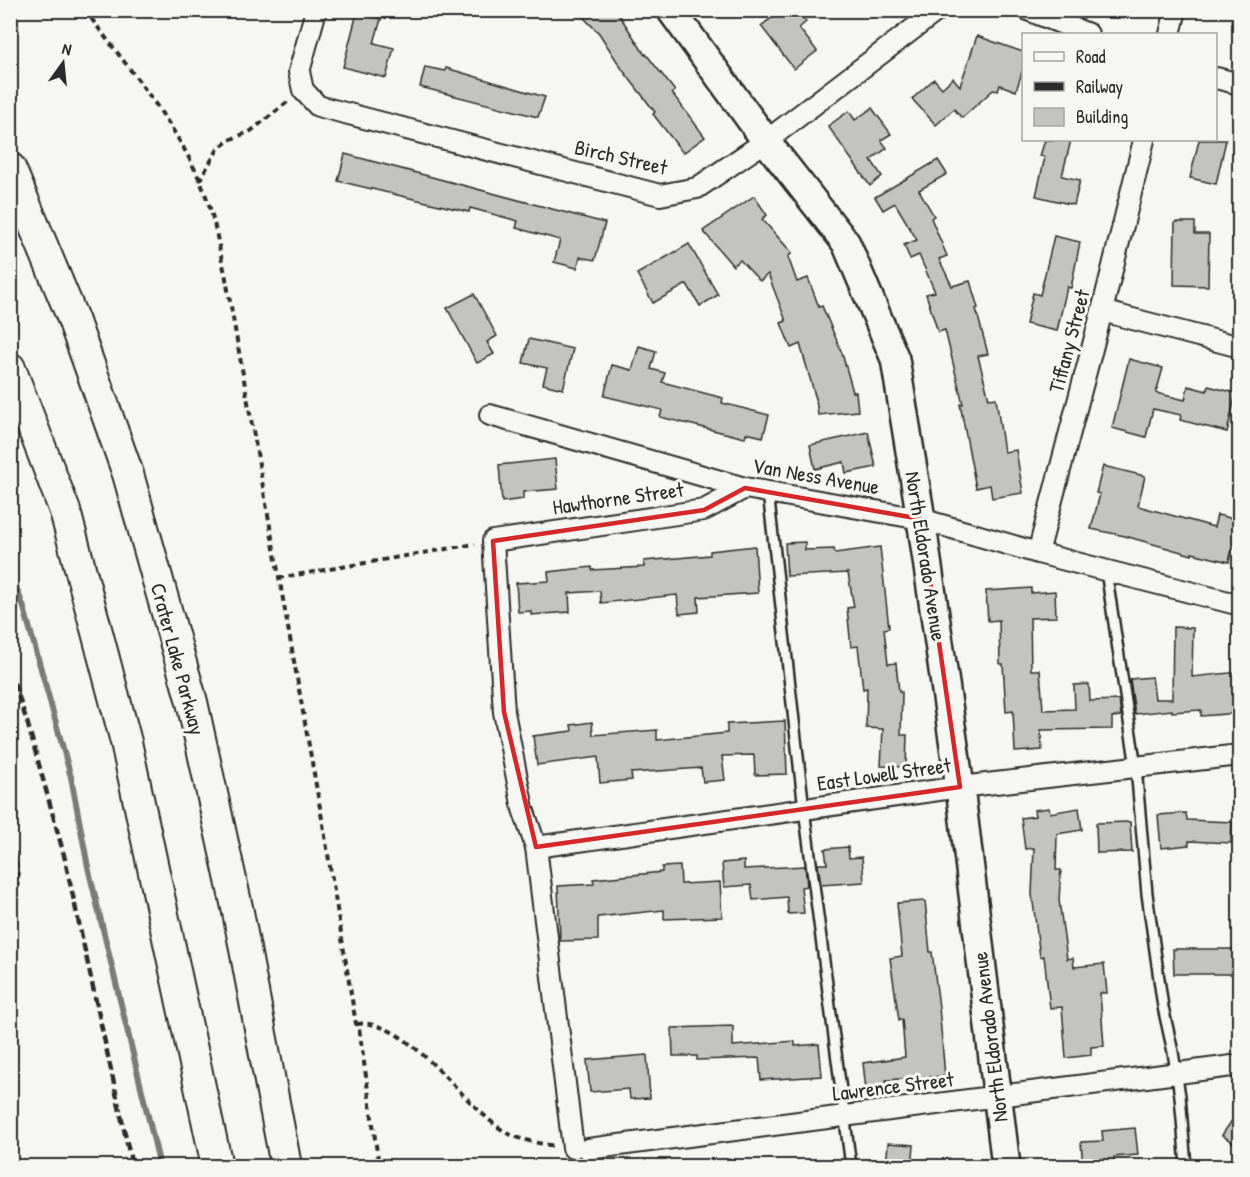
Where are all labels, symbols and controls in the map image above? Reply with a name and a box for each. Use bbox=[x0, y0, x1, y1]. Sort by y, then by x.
north arrow bbox=[33, 33, 93, 93]
legend bbox=[1022, 33, 1217, 141]
text: N bbox=[60, 37, 74, 60]
text: Road bbox=[1076, 44, 1106, 69]
text: Railway bbox=[1076, 74, 1123, 99]
text: Building bbox=[1076, 104, 1128, 129]
street label: Birch Street bbox=[572, 132, 671, 182]
street label: Tiffany Street bbox=[1041, 285, 1097, 396]
street label: Van Ness Avenue bbox=[750, 451, 882, 501]
street label: North Eldorado Avenue bbox=[898, 469, 954, 643]
street label: Hawthorne Street bbox=[551, 474, 686, 522]
street label: Crater Lake Parkway bbox=[144, 580, 212, 738]
street label: East Lowell Street bbox=[815, 750, 954, 798]
street label: North Eldorado Avenue bbox=[965, 950, 1015, 1124]
street label: Lawrence Street bbox=[831, 1064, 956, 1108]

